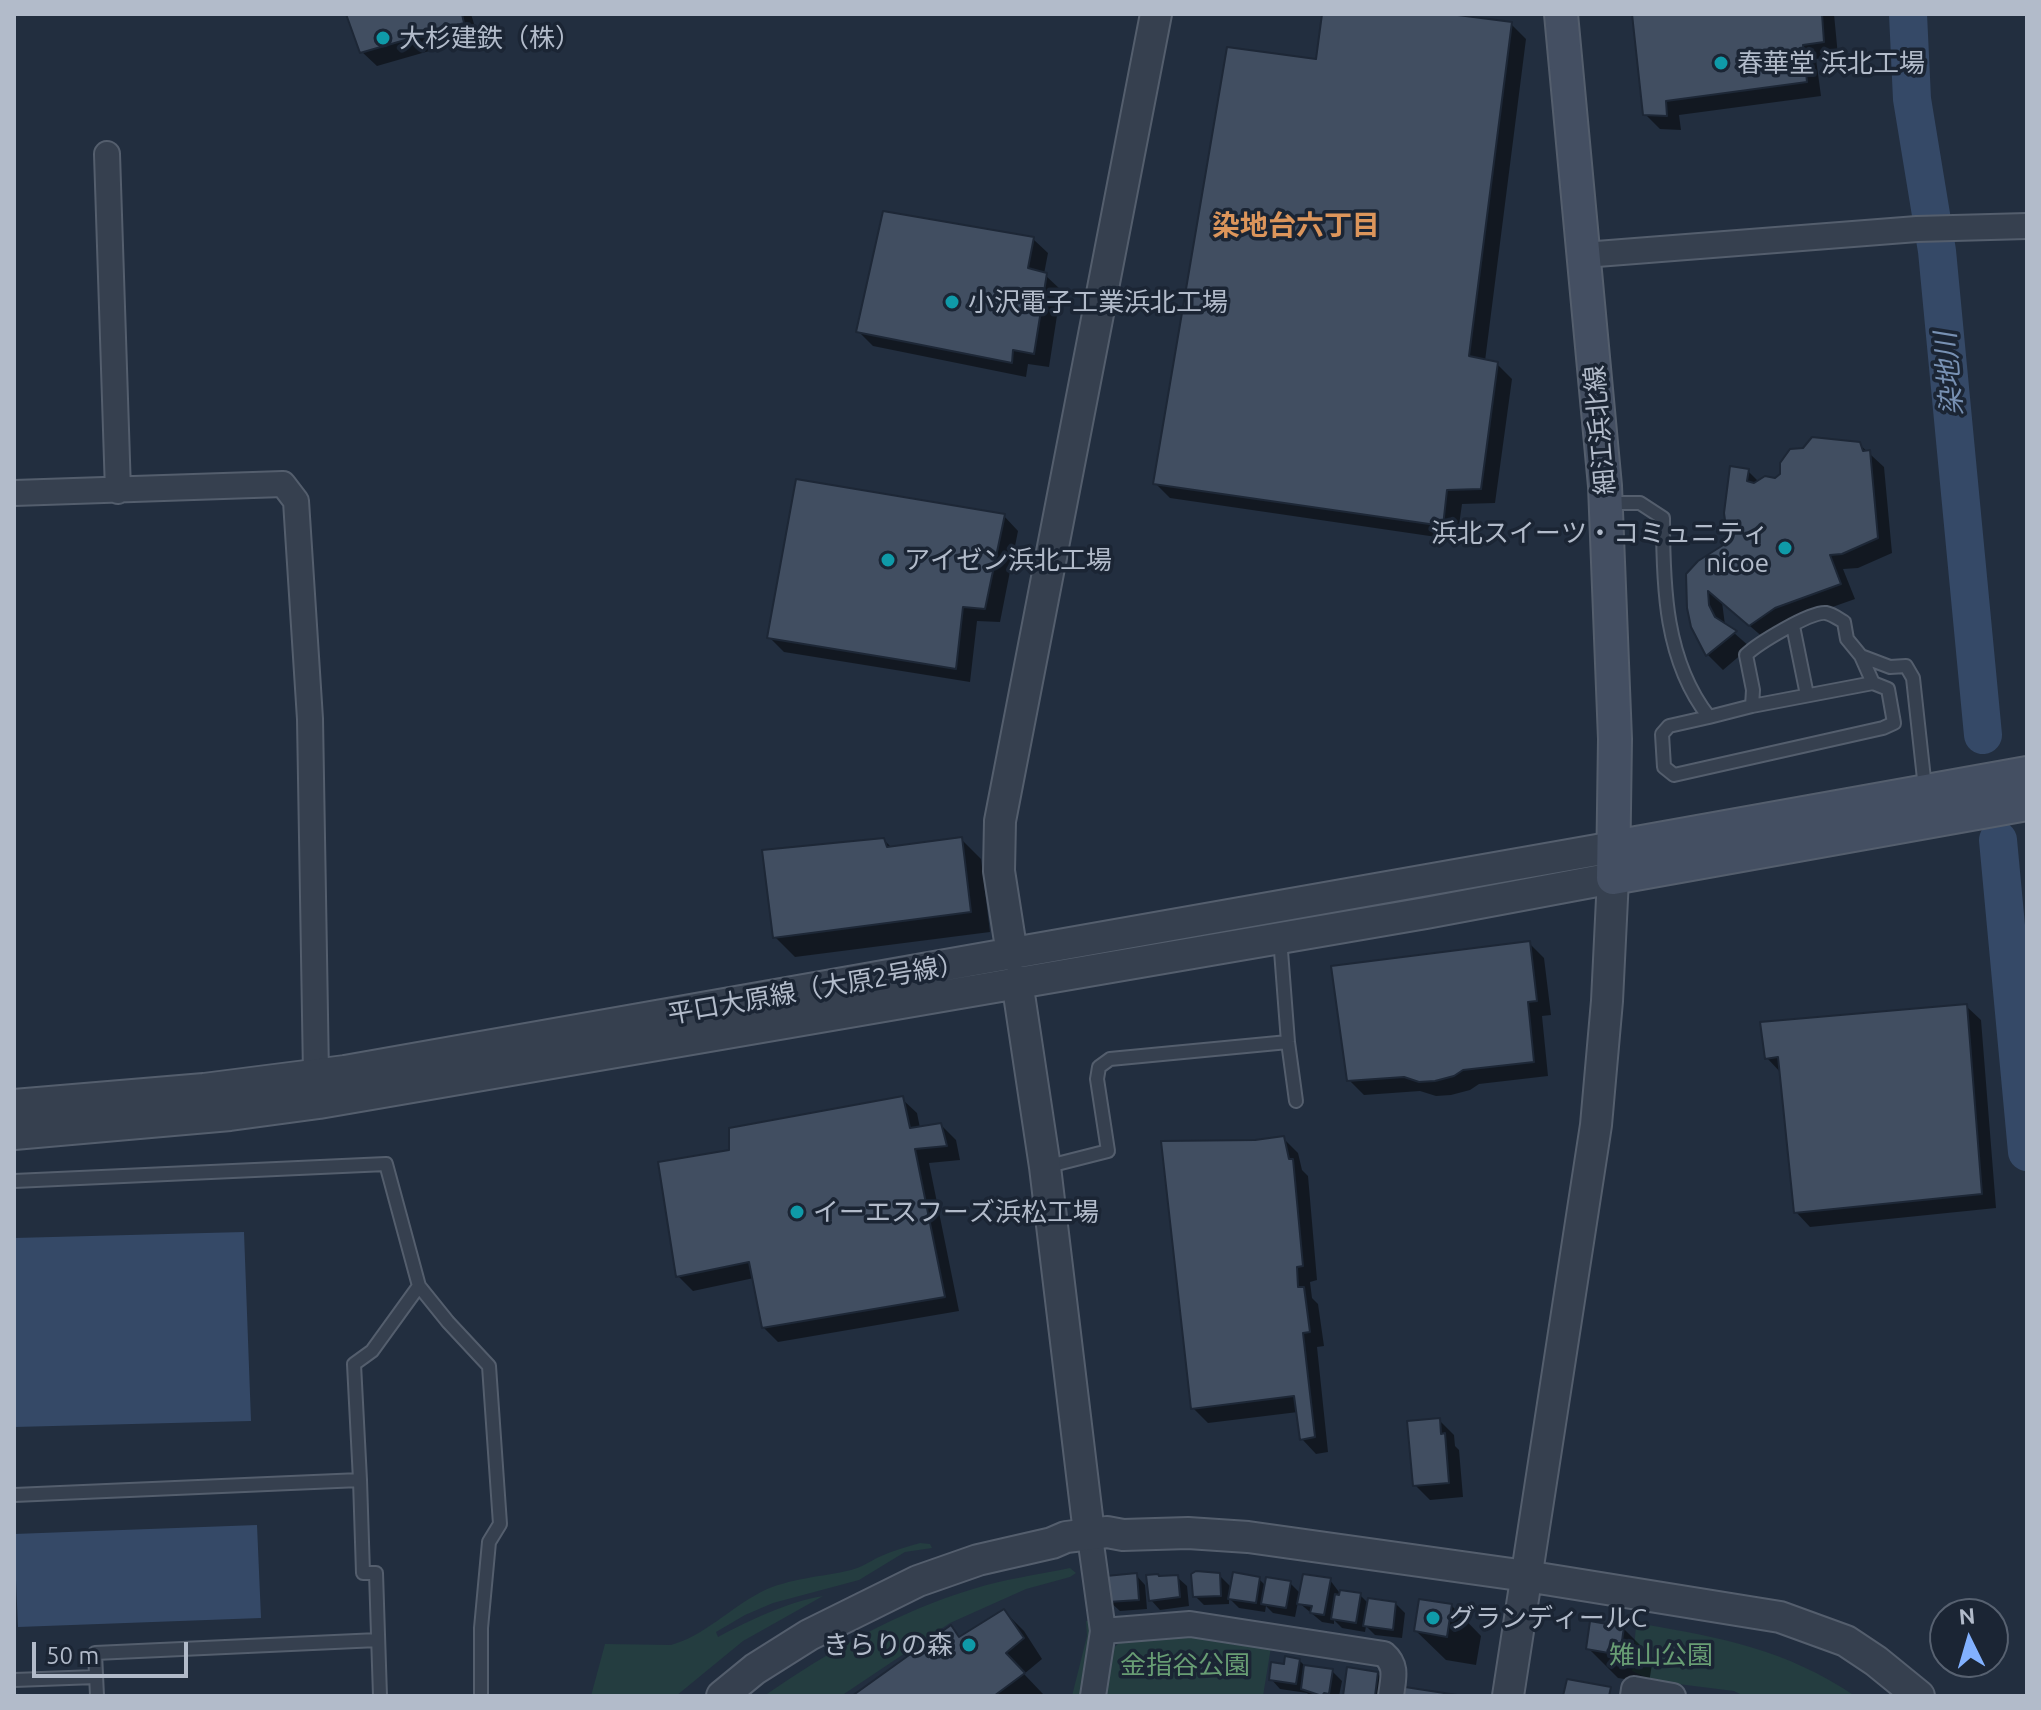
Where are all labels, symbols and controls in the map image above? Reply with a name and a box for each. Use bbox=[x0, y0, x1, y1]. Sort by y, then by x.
place label: 大杉建鉄（株） bbox=[399, 22, 581, 54]
marker: 大杉建鉄（株） bbox=[374, 29, 392, 47]
place label: 春華堂 浜北工場 bbox=[1737, 47, 1925, 79]
marker: 春華堂 浜北工場 bbox=[1712, 54, 1730, 72]
district label: 染地台六丁目 bbox=[1212, 209, 1380, 243]
place label: 小沢電子工業浜北工場 bbox=[968, 286, 1228, 318]
marker: 小沢電子工業浜北工場 bbox=[943, 293, 961, 311]
water label: 染地川 bbox=[1929, 331, 1969, 417]
street label: 細江浜北線 bbox=[1579, 364, 1621, 496]
place label: 浜北スイーツ・コミュニティ nicoe bbox=[1431, 517, 1769, 578]
marker: 浜北スイーツ・コミュニティ nicoe bbox=[1776, 539, 1794, 557]
place label: アイゼン浜北工場 bbox=[904, 544, 1112, 576]
marker: アイゼン浜北工場 bbox=[879, 551, 897, 569]
street label: 平口大原線（大原2号線） bbox=[665, 948, 967, 1030]
place label: イーエスフーズ浜松工場 bbox=[813, 1196, 1099, 1228]
marker: イーエスフーズ浜松工場 bbox=[788, 1203, 806, 1221]
north arrow bbox=[1929, 1598, 2009, 1678]
place label: グランディールC bbox=[1449, 1602, 1647, 1634]
text: N bbox=[1958, 1602, 1976, 1629]
marker: グランディールC bbox=[1424, 1609, 1442, 1627]
scale bar bbox=[36, 1626, 192, 1676]
place label: きらりの森 bbox=[823, 1629, 953, 1661]
marker: きらりの森 bbox=[960, 1636, 978, 1654]
park label: 雉山公園 bbox=[1609, 1639, 1713, 1671]
text: 50 m bbox=[46, 1642, 99, 1669]
park label: 金指谷公園 bbox=[1120, 1649, 1250, 1681]

